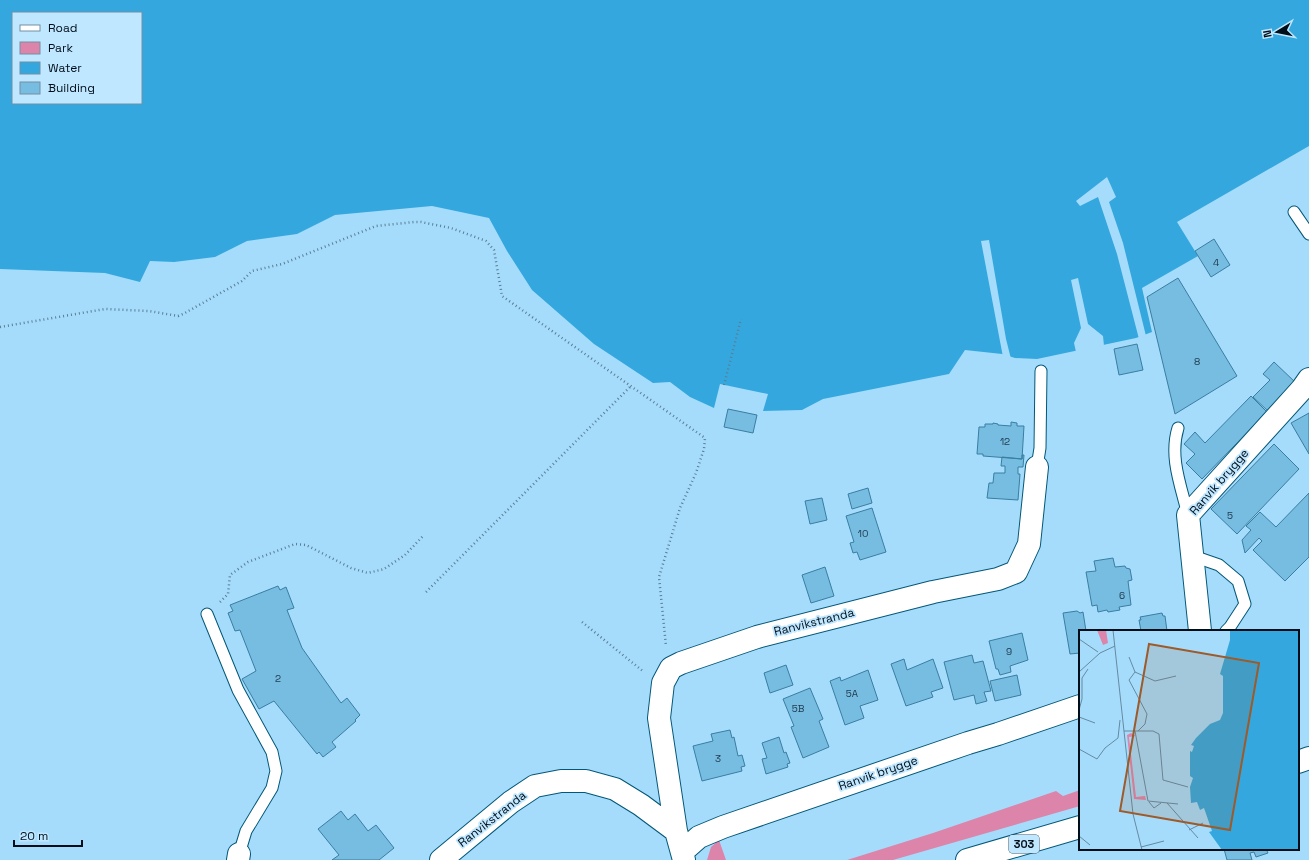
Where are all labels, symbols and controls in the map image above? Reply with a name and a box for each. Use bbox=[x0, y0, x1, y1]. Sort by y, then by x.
legend bbox=[12, 12, 142, 104]
north arrow bbox=[1257, 12, 1297, 52]
text: Road bbox=[48, 20, 77, 36]
text: N bbox=[1260, 29, 1275, 39]
text: Park bbox=[48, 40, 73, 56]
text: Water bbox=[48, 60, 82, 76]
text: Building bbox=[48, 80, 95, 96]
house number: 4 bbox=[1213, 256, 1219, 269]
house number: 8 bbox=[1194, 355, 1200, 368]
house number: 12 bbox=[1000, 435, 1010, 448]
street label: Ranvik brygge bbox=[1186, 446, 1252, 518]
house number: 5 bbox=[1227, 509, 1233, 522]
house number: 10 bbox=[858, 527, 868, 540]
house number: 6 bbox=[1119, 589, 1125, 602]
street label: Ranvikstranda bbox=[772, 604, 856, 640]
inset map bbox=[1079, 630, 1299, 850]
house number: 9 bbox=[1006, 645, 1012, 658]
house number: 2 bbox=[275, 672, 281, 685]
house number: 5A bbox=[846, 687, 859, 700]
house number: 5B bbox=[792, 702, 805, 715]
house number: 3 bbox=[715, 752, 721, 765]
street label: Ranvik brygge bbox=[836, 752, 920, 794]
street label: Ranvikstranda bbox=[455, 787, 529, 851]
scale bar bbox=[14, 822, 82, 848]
text: 20 m bbox=[20, 828, 48, 844]
road number: 303 bbox=[1009, 835, 1039, 853]

